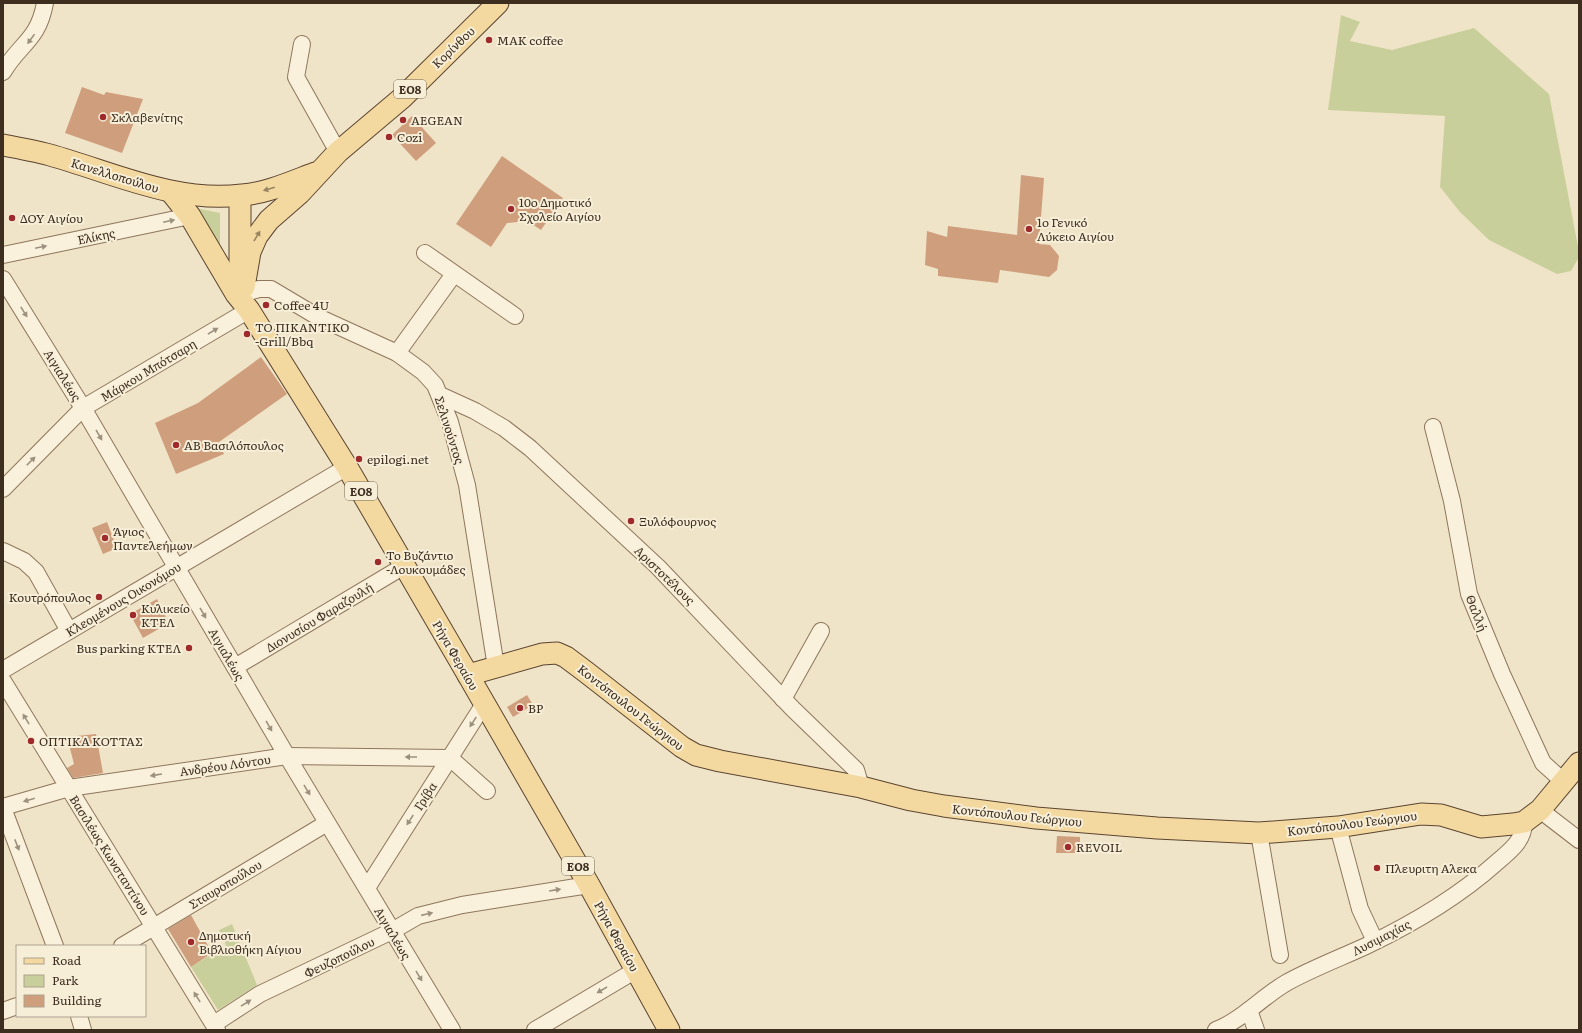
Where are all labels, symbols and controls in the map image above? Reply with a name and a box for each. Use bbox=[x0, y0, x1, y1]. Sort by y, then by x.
street label: Κορίνθου bbox=[428, 22, 478, 72]
place label: ΜΑΚ coffee bbox=[497, 31, 563, 49]
one-way arrow bbox=[27, 33, 35, 44]
marker: ΜΑΚ coffee bbox=[484, 35, 494, 45]
road number: ΕΟ8 bbox=[394, 80, 426, 98]
place label: Σκλαβενίτης bbox=[111, 108, 183, 126]
place label: AEGEAN bbox=[411, 111, 463, 129]
marker: Σκλαβενίτης bbox=[98, 112, 108, 122]
marker: AEGEAN bbox=[398, 115, 408, 125]
place label: Cozi bbox=[397, 128, 422, 146]
marker: Cozi bbox=[384, 132, 394, 142]
street label: Κανελλοπούλου bbox=[69, 153, 161, 197]
one-way arrow bbox=[263, 187, 275, 193]
place label: 10o Δημοτικό Σχολείο Αιγίου bbox=[519, 193, 601, 225]
marker: 10o Δημοτικό Σχολείο Αιγίου bbox=[506, 204, 516, 214]
place label: ΔΟΥ Αιγίου bbox=[20, 209, 83, 227]
marker: ΔΟΥ Αιγίου bbox=[7, 213, 17, 223]
place label: 1o Γενικό Λύκειο Αιγίου bbox=[1037, 213, 1114, 245]
one-way arrow bbox=[162, 217, 175, 223]
street label: Ελίκης bbox=[76, 223, 116, 249]
marker: 1o Γενικό Λύκειο Αιγίου bbox=[1024, 224, 1034, 234]
one-way arrow bbox=[254, 231, 261, 242]
one-way arrow bbox=[35, 244, 47, 250]
place label: Coffee 4U bbox=[274, 296, 329, 314]
marker: Coffee 4U bbox=[261, 300, 271, 310]
one-way arrow bbox=[20, 306, 27, 318]
place label: ΤΟ ΠΙΚΑΝΤΙΚΟ -Grill/Bbq bbox=[255, 318, 349, 350]
one-way arrow bbox=[207, 328, 219, 335]
marker: ΤΟ ΠΙΚΑΝΤΙΚΟ -Grill/Bbq bbox=[242, 329, 252, 339]
street label: Μάρκου Μπότσαρη bbox=[97, 334, 199, 406]
street label: Αιγιαλέως bbox=[40, 345, 86, 405]
street label: Σελινούντος bbox=[431, 394, 469, 466]
one-way arrow bbox=[95, 429, 102, 441]
place label: ΑΒ Βασιλόπουλος bbox=[184, 436, 284, 454]
marker: ΑΒ Βασιλόπουλος bbox=[171, 440, 181, 450]
place label: epilogi.net bbox=[367, 450, 429, 468]
marker: epilogi.net bbox=[354, 454, 364, 464]
one-way arrow bbox=[26, 456, 36, 466]
road number: ΕΟ8 bbox=[345, 482, 377, 500]
place label: Ξυλόφουρνος bbox=[639, 512, 716, 530]
marker: Ξυλόφουρνος bbox=[626, 516, 636, 526]
place label: Άγιος Παντελεήμων bbox=[113, 522, 193, 554]
marker: Άγιος Παντελεήμων bbox=[100, 533, 110, 543]
street label: Αριστοτέλους bbox=[631, 541, 699, 609]
place label: Το Βυζάντιο -Λουκουμάδες bbox=[386, 546, 466, 578]
street label: Κλεομένους Οικονόμου bbox=[62, 557, 184, 641]
marker: Το Βυζάντιο -Λουκουμάδες bbox=[373, 557, 383, 567]
street label: Διονυσίου Φαραζουλή bbox=[262, 578, 376, 656]
place label: Κουτρόπουλος bbox=[9, 588, 91, 606]
marker: Κουτρόπουλος bbox=[94, 592, 104, 602]
street label: Θαλλή bbox=[1462, 592, 1492, 634]
place label: Κυλικείο ΚΤΕΛ bbox=[141, 599, 190, 631]
one-way arrow bbox=[200, 608, 207, 619]
marker: Κυλικείο ΚΤΕΛ bbox=[128, 610, 138, 620]
street label: Ρήγα Φεραίου bbox=[429, 617, 483, 693]
street label: Αιγιαλέως bbox=[205, 624, 249, 684]
place label: Bus parking ΚΤΕΛ bbox=[76, 639, 181, 657]
marker: Bus parking ΚΤΕΛ bbox=[184, 643, 194, 653]
street label: Κοντόπουλου Γεώργιου bbox=[574, 660, 688, 754]
place label: BP bbox=[528, 699, 543, 717]
marker: BP bbox=[515, 703, 525, 713]
one-way arrow bbox=[23, 713, 30, 725]
one-way arrow bbox=[469, 716, 476, 728]
one-way arrow bbox=[265, 720, 272, 732]
place label: ΟΠΤΙΚΑ ΚΟΤΤΑΣ bbox=[39, 732, 143, 750]
marker: ΟΠΤΙΚΑ ΚΟΤΤΑΣ bbox=[26, 736, 36, 746]
street label: Ανδρέου Λόντου bbox=[178, 750, 272, 780]
one-way arrow bbox=[404, 754, 417, 760]
one-way arrow bbox=[150, 773, 162, 779]
street label: Γρίβα bbox=[409, 778, 441, 814]
one-way arrow bbox=[303, 785, 311, 795]
street label: Βασιλέως Κωνσταντίνου bbox=[66, 791, 154, 919]
one-way arrow bbox=[23, 797, 35, 803]
street label: Κοντόπουλου Γεώργιου bbox=[951, 799, 1083, 831]
street label: Κοντόπουλου Γεώργιου bbox=[1286, 806, 1418, 840]
one-way arrow bbox=[406, 815, 414, 826]
place label: REVOIL bbox=[1076, 838, 1122, 856]
one-way arrow bbox=[14, 839, 20, 851]
marker: REVOIL bbox=[1063, 842, 1073, 852]
street label: Σταυροπούλου bbox=[185, 855, 265, 913]
road number: ΕΟ8 bbox=[562, 857, 594, 875]
place label: Πλευριτη Αλεκα bbox=[1385, 859, 1477, 877]
marker: Πλευριτη Αλεκα bbox=[1372, 863, 1382, 873]
one-way arrow bbox=[549, 887, 561, 893]
street label: Ρήγα Φεραίου bbox=[590, 897, 644, 975]
street label: Αιγιαλέως bbox=[370, 903, 416, 963]
one-way arrow bbox=[421, 910, 433, 916]
street label: Λυσιμαχίας bbox=[1349, 915, 1413, 959]
place label: Δημοτική Βιβλιοθήκη Αίγιου bbox=[199, 926, 301, 958]
street label: Φευζοπούλου bbox=[301, 932, 377, 982]
marker: Δημοτική Βιβλιοθήκη Αίγιου bbox=[186, 937, 196, 947]
legend bbox=[16, 945, 146, 1017]
text: Road bbox=[52, 951, 82, 969]
one-way arrow bbox=[416, 970, 423, 982]
text: Park bbox=[52, 971, 79, 989]
one-way arrow bbox=[596, 986, 608, 993]
text: Building bbox=[52, 991, 102, 1009]
one-way arrow bbox=[193, 991, 200, 1003]
one-way arrow bbox=[241, 999, 252, 1007]

